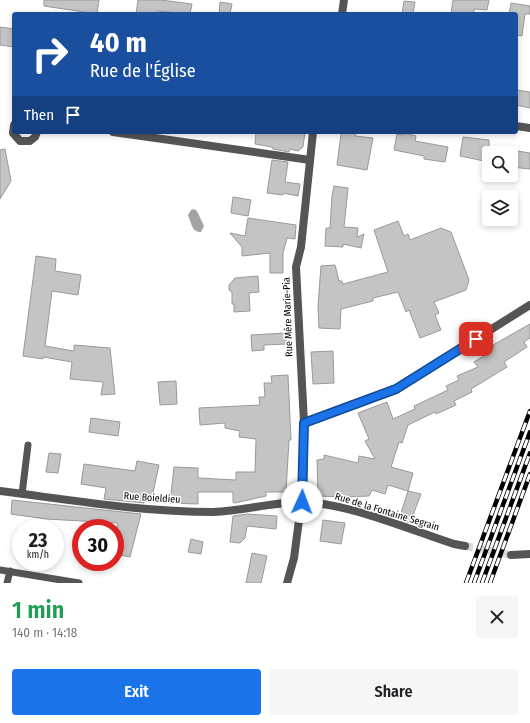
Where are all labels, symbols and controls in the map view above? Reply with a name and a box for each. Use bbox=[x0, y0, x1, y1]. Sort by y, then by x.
text: 40 m bbox=[90, 26, 147, 59]
icon: right bbox=[24, 28, 76, 80]
text: Rue de l'Église bbox=[90, 60, 196, 82]
icon: arrive bbox=[62, 104, 84, 126]
text: Then bbox=[24, 106, 54, 124]
map controls bbox=[482, 146, 518, 226]
button: search bbox=[482, 146, 518, 182]
button: layers bbox=[482, 190, 518, 226]
street label: Rue Mère Marie-Pia bbox=[281, 277, 295, 357]
pin bbox=[459, 322, 493, 356]
icon: arrive bbox=[465, 328, 487, 350]
position arrow bbox=[281, 481, 323, 523]
street label: Rue Boieldieu bbox=[123, 490, 181, 506]
street label: Rue de la Fontaine Segrain bbox=[333, 490, 441, 534]
speed limit sign: 30 bbox=[72, 519, 124, 571]
text: 23 bbox=[29, 528, 47, 552]
text: km/h bbox=[27, 549, 49, 561]
text: 1 min bbox=[12, 596, 64, 624]
button: close bbox=[476, 596, 518, 638]
text: 140 m · 14:18 bbox=[12, 625, 77, 640]
button: Exit bbox=[12, 669, 261, 715]
button: Share bbox=[269, 669, 518, 715]

